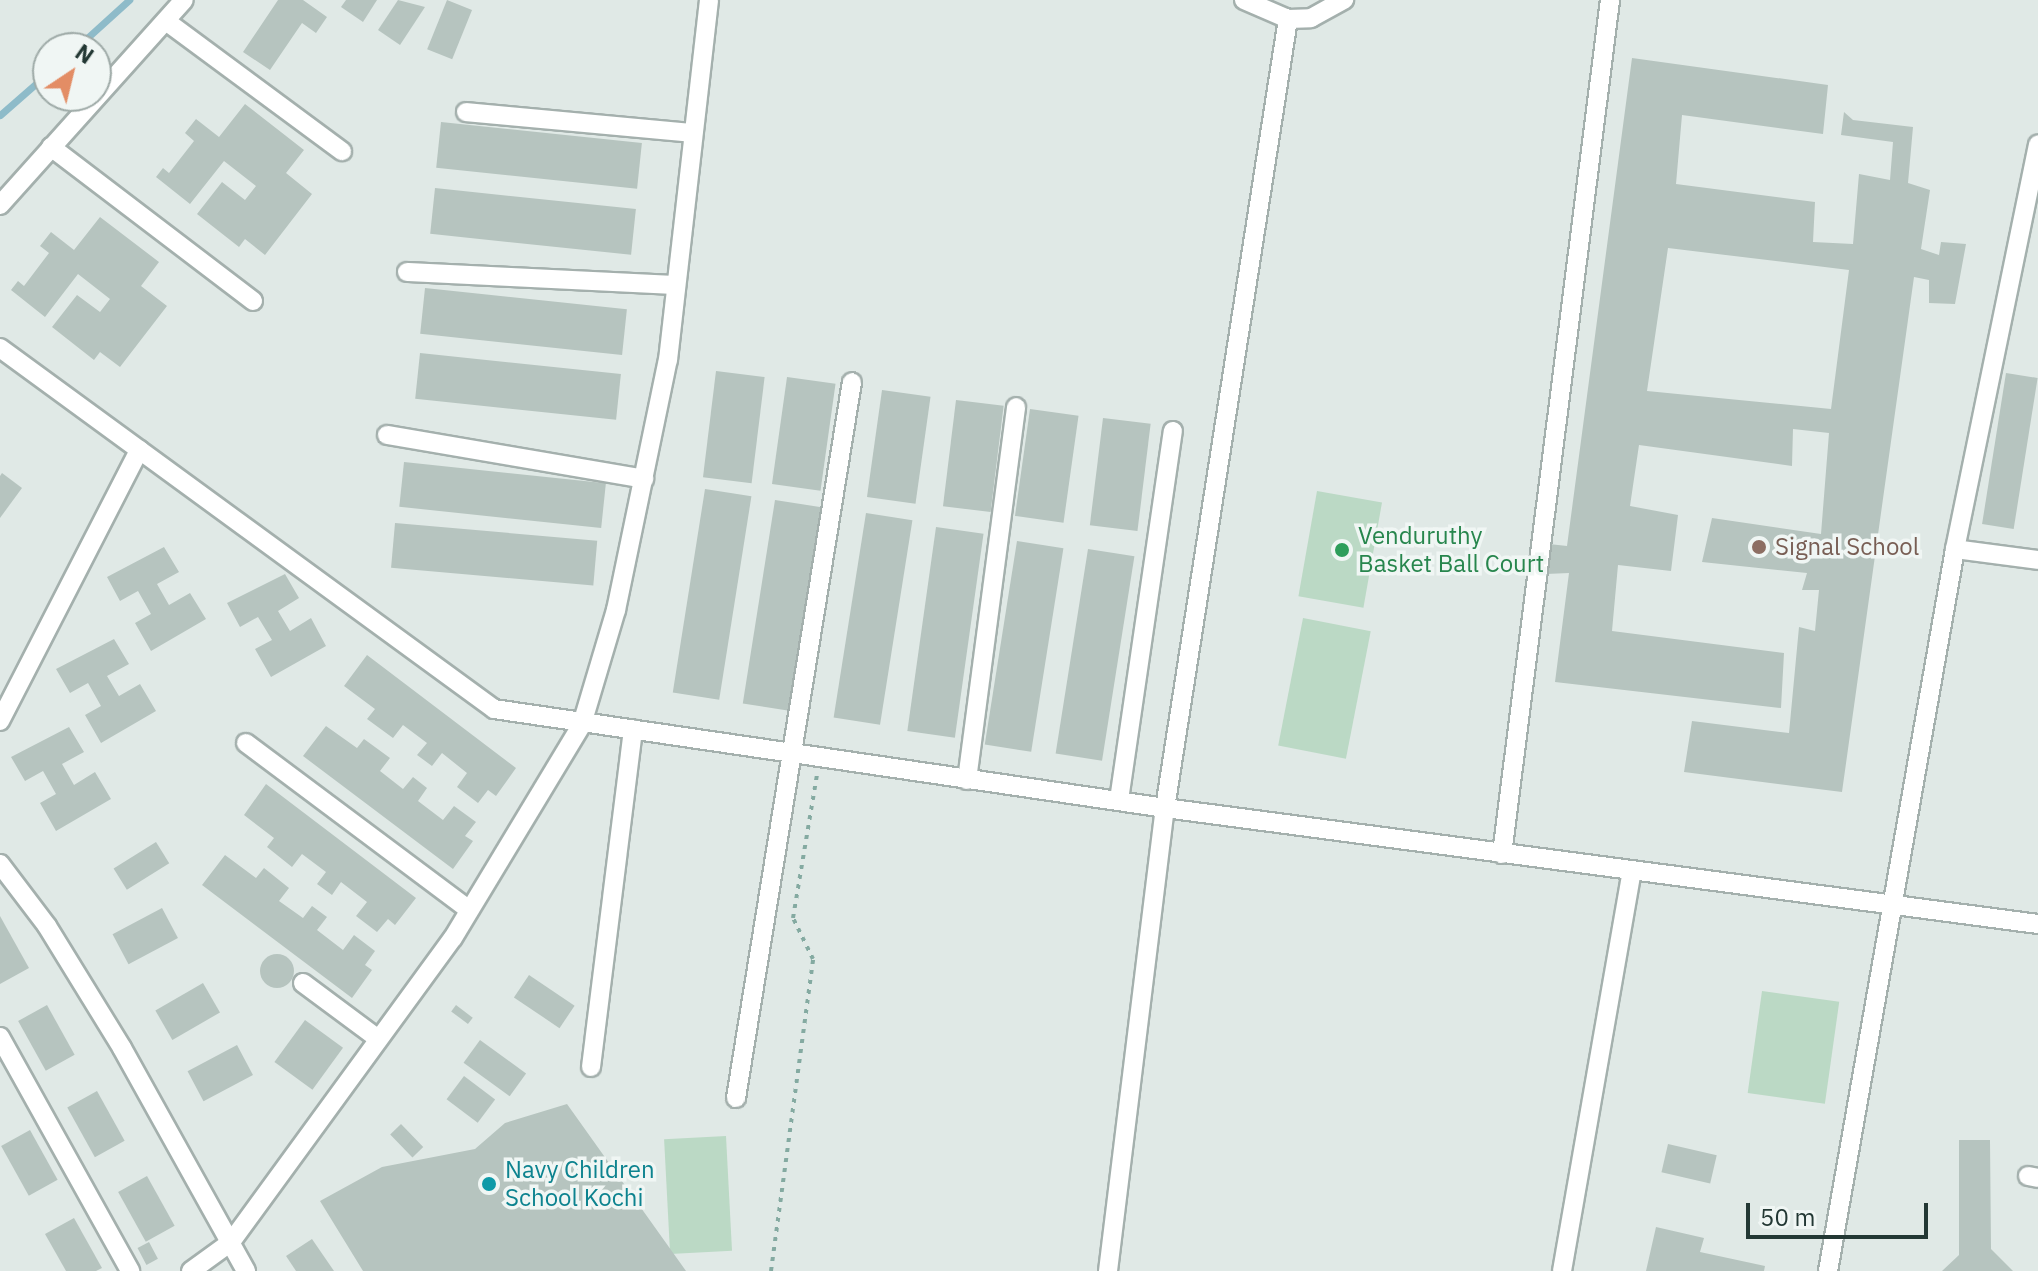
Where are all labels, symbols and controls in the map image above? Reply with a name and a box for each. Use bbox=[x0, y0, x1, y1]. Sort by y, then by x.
north arrow bbox=[32, 32, 112, 112]
text: N bbox=[70, 37, 100, 70]
place label: Venduruthy Basket Ball Court bbox=[1358, 522, 1544, 578]
place label: Signal School bbox=[1775, 533, 1919, 561]
marker: Signal School bbox=[1750, 538, 1768, 556]
marker: Venduruthy Basket Ball Court bbox=[1333, 541, 1351, 559]
place label: Navy Children School Kochi bbox=[505, 1156, 655, 1212]
marker: Navy Children School Kochi bbox=[480, 1175, 498, 1193]
scale bar bbox=[1750, 1187, 1932, 1237]
text: 50 m bbox=[1760, 1201, 1815, 1233]

